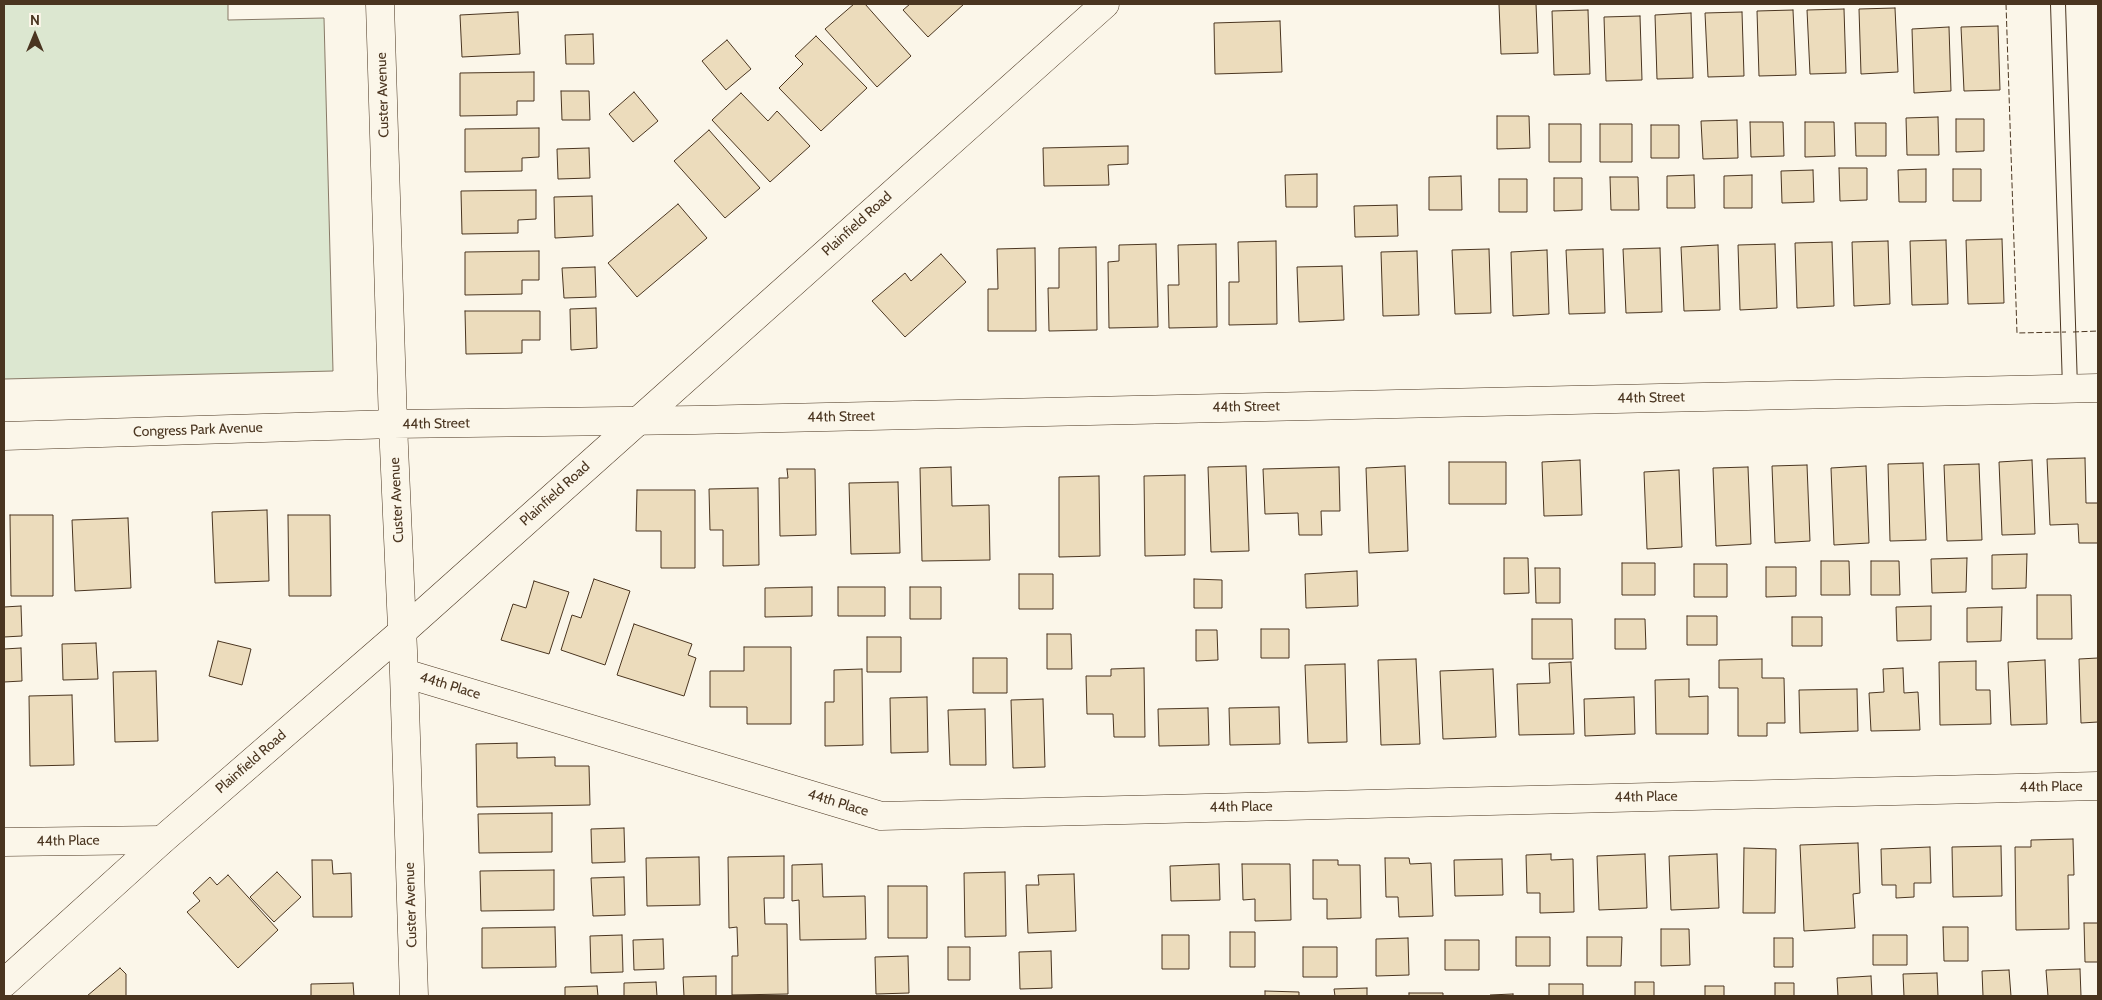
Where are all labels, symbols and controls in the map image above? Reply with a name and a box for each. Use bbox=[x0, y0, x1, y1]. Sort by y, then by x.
north arrow bbox=[10, 10, 60, 60]
text: N bbox=[30, 11, 40, 29]
street label: Custer Avenue bbox=[373, 52, 393, 138]
street label: Plainfield Road bbox=[819, 188, 895, 260]
street label: 44th Street bbox=[1617, 389, 1685, 407]
street label: 44th Street bbox=[1212, 398, 1280, 416]
street label: 44th Street bbox=[807, 408, 875, 426]
street label: 44th Street bbox=[402, 415, 470, 433]
street label: Congress Park Avenue bbox=[133, 419, 263, 441]
street label: Custer Avenue bbox=[386, 457, 408, 543]
street label: Plainfield Road bbox=[517, 458, 593, 530]
street label: 44th Place bbox=[417, 669, 483, 703]
street label: Plainfield Road bbox=[212, 727, 290, 797]
street label: 44th Place bbox=[2019, 778, 2083, 796]
street label: 44th Place bbox=[805, 786, 871, 820]
street label: 44th Place bbox=[1614, 788, 1678, 806]
street label: 44th Place bbox=[1209, 798, 1273, 816]
street label: 44th Place bbox=[36, 832, 100, 850]
street label: Custer Avenue bbox=[401, 862, 421, 948]

